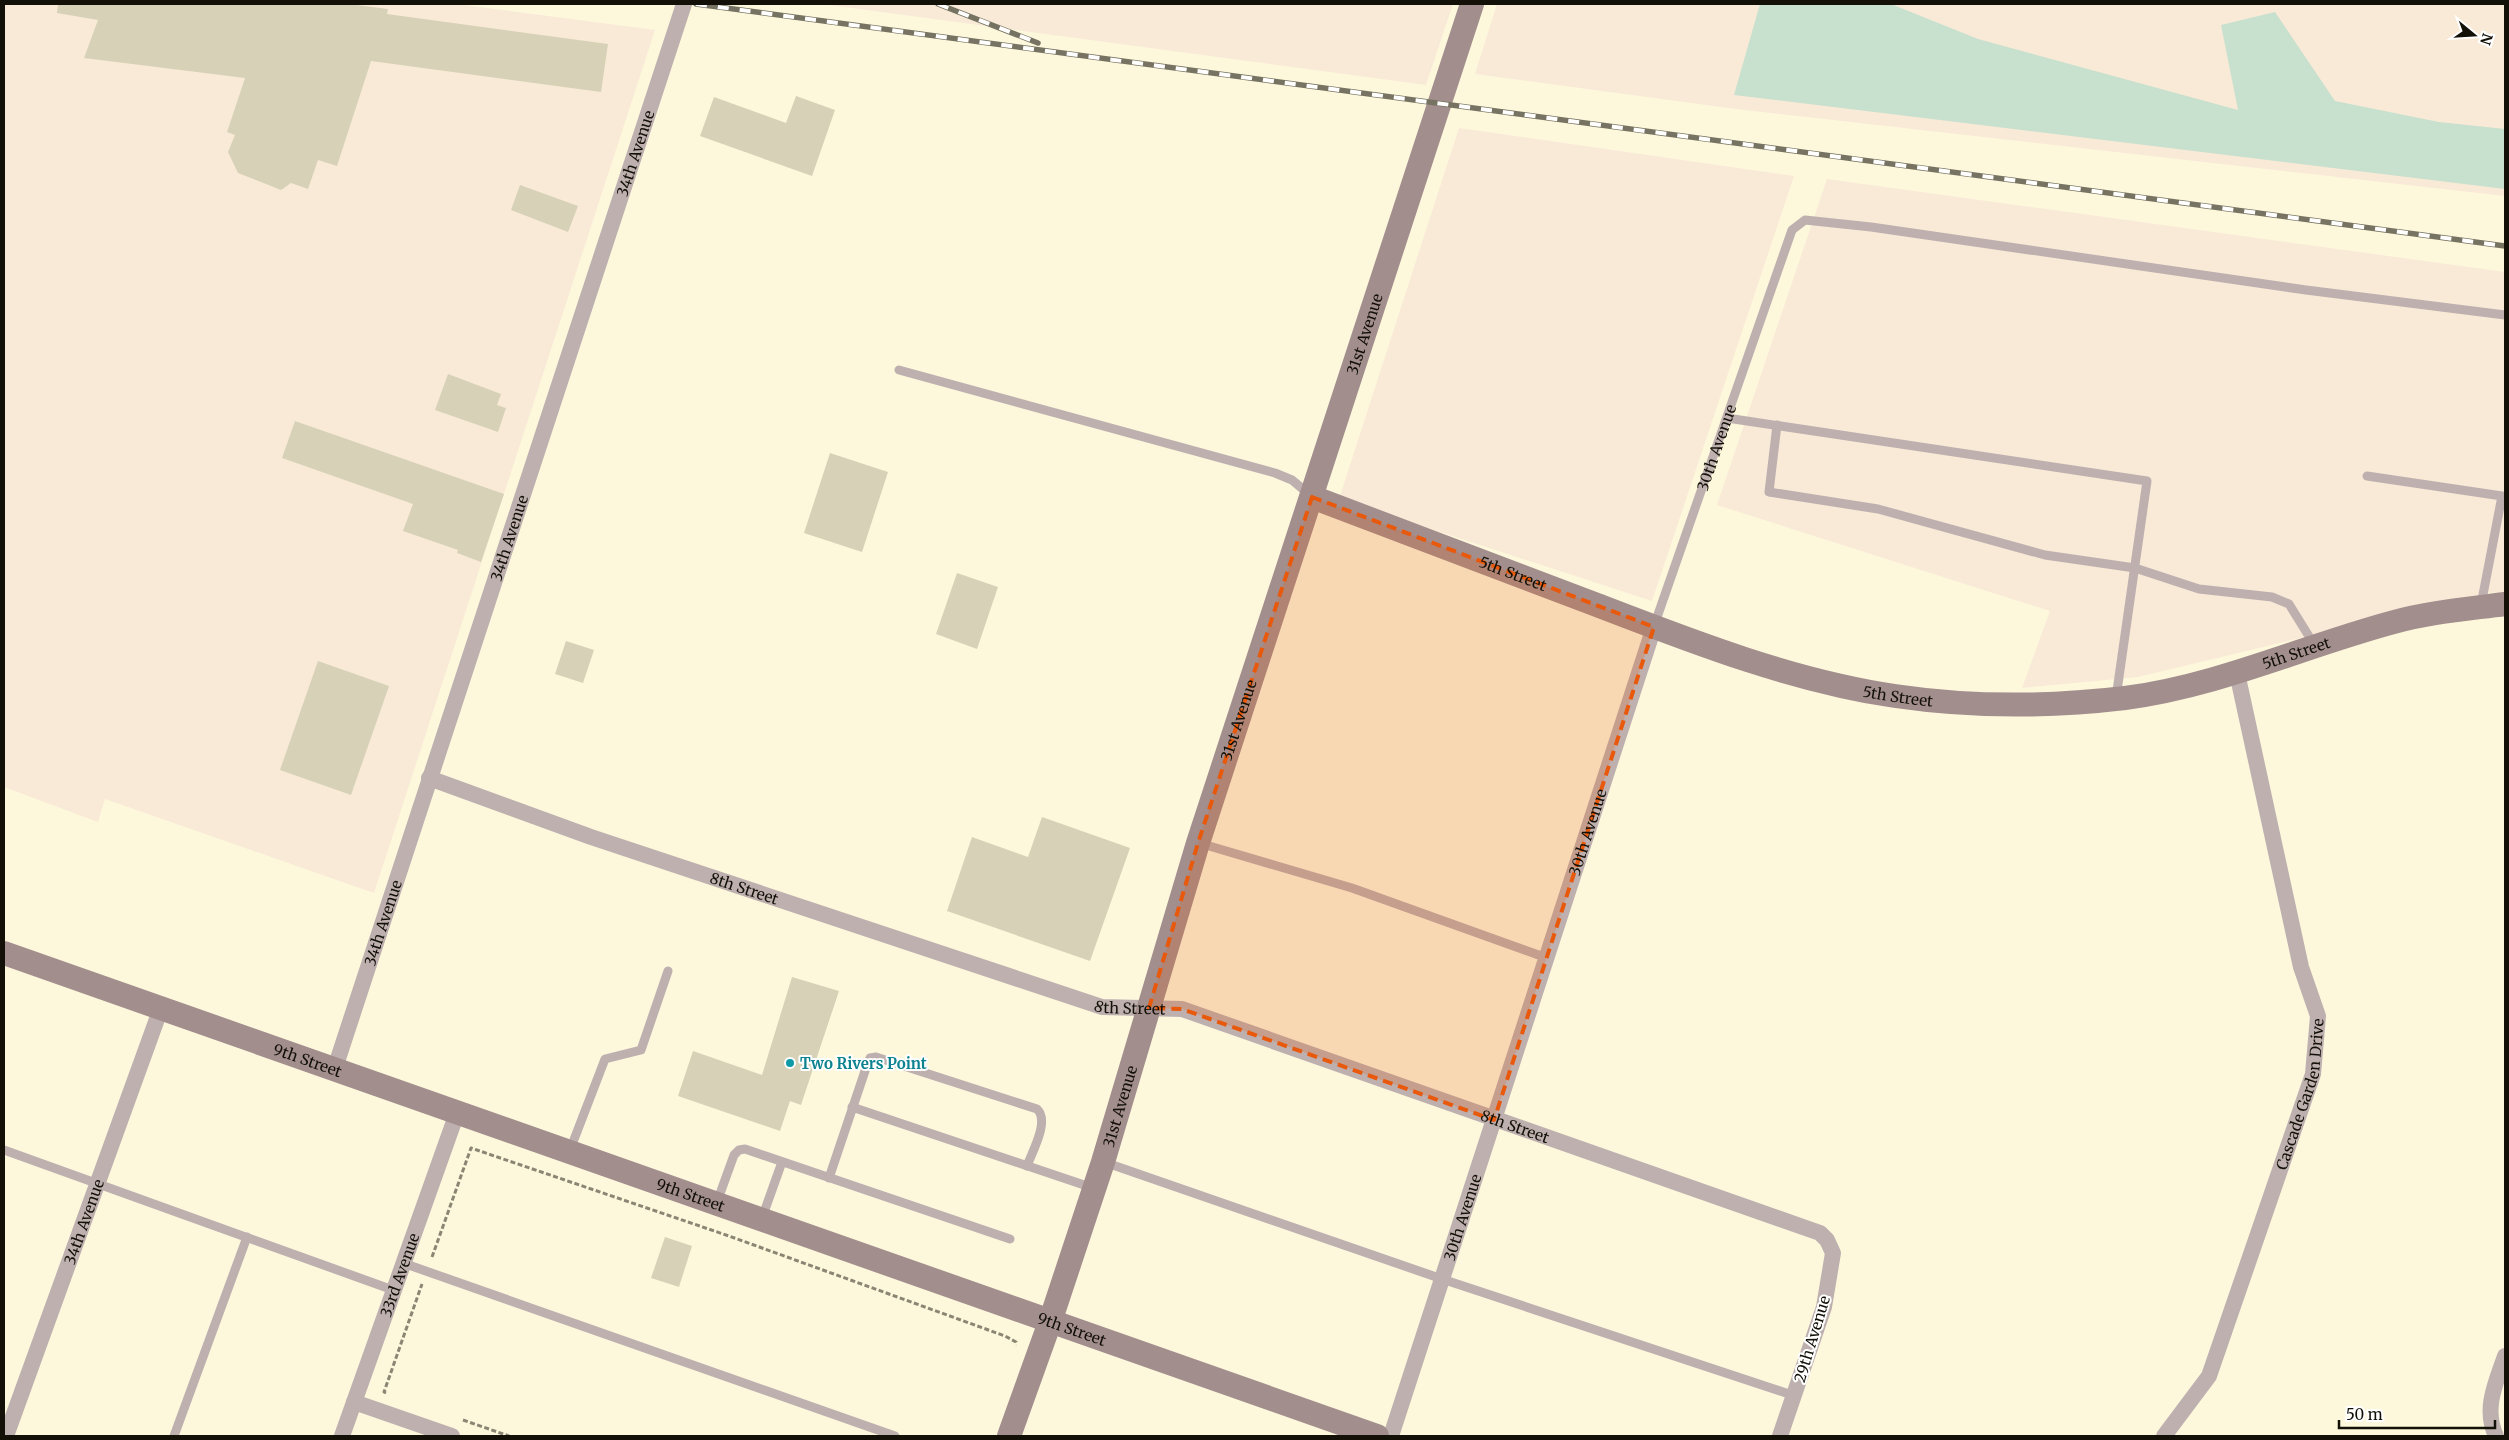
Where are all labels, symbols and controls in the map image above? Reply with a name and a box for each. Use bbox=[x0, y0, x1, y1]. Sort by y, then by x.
north arrow bbox=[2449, 10, 2499, 60]
text: N bbox=[2476, 31, 2497, 47]
street label: 34th Avenue bbox=[612, 108, 658, 199]
street label: 31st Avenue bbox=[1342, 291, 1386, 377]
street label: 30th Avenue bbox=[1692, 402, 1740, 493]
street label: 34th Avenue bbox=[486, 492, 532, 583]
street label: 5th Street bbox=[1477, 552, 1549, 595]
street label: 5th Street bbox=[2260, 632, 2333, 673]
street label: 31st Avenue bbox=[1216, 677, 1260, 763]
street label: 5th Street bbox=[1861, 681, 1934, 710]
street label: 30th Avenue bbox=[1564, 786, 1610, 878]
street label: 8th Street bbox=[708, 868, 781, 908]
street label: 34th Avenue bbox=[360, 877, 406, 968]
street label: 8th Street bbox=[1092, 996, 1166, 1018]
street label: Cascade Garden Drive bbox=[2271, 1017, 2327, 1172]
street label: 9th Street bbox=[271, 1039, 345, 1081]
place label: Two Rivers Point bbox=[800, 1054, 927, 1073]
marker: Two Rivers Point bbox=[784, 1057, 796, 1069]
street label: 31st Avenue bbox=[1099, 1063, 1141, 1149]
street label: 8th Street bbox=[1478, 1105, 1552, 1147]
street label: 30th Avenue bbox=[1439, 1171, 1485, 1263]
street label: 9th Street bbox=[654, 1174, 728, 1215]
street label: 34th Avenue bbox=[59, 1176, 108, 1267]
street label: 33rd Avenue bbox=[376, 1230, 423, 1319]
street label: 29th Avenue bbox=[1790, 1293, 1834, 1385]
street label: 9th Street bbox=[1035, 1308, 1109, 1349]
scale bar bbox=[2339, 1398, 2495, 1430]
text: 50 m bbox=[2346, 1405, 2383, 1424]

